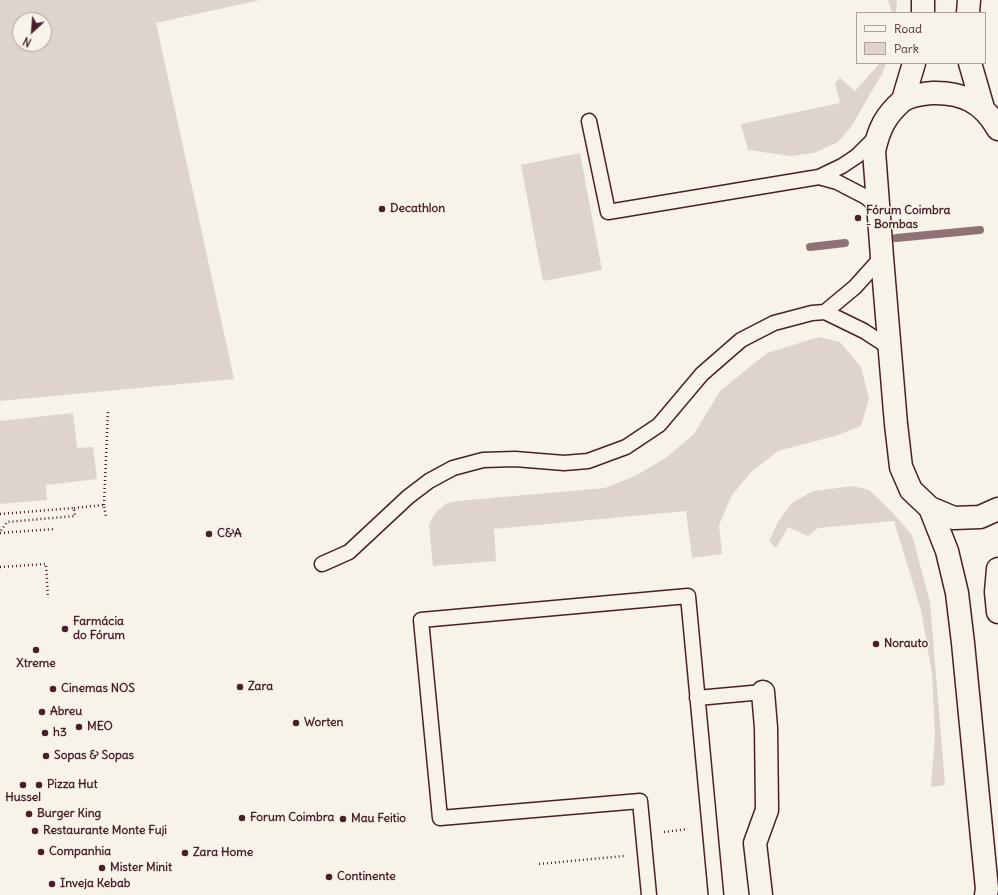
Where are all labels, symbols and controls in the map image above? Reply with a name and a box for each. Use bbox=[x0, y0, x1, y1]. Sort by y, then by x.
north arrow bbox=[12, 12, 52, 52]
legend bbox=[856, 12, 986, 64]
text: Road bbox=[894, 21, 922, 36]
text: N bbox=[21, 34, 34, 50]
text: Park bbox=[894, 41, 919, 56]
place label: Decathlon bbox=[390, 202, 445, 216]
marker: Decathlon bbox=[377, 204, 387, 214]
place label: Fórum Coimbra - Bombas bbox=[866, 204, 950, 232]
marker: Fórum Coimbra - Bombas bbox=[853, 213, 863, 223]
place label: C&A bbox=[217, 527, 242, 541]
marker: C&A bbox=[204, 529, 214, 539]
place label: Farmácia do Fórum bbox=[73, 615, 125, 643]
marker: Farmácia do Fórum bbox=[60, 624, 70, 634]
place label: Norauto bbox=[884, 637, 928, 651]
marker: Norauto bbox=[871, 639, 881, 649]
marker: Xtreme bbox=[31, 645, 41, 655]
place label: Xtreme bbox=[16, 657, 56, 671]
place label: Zara bbox=[248, 680, 273, 694]
place label: Cinemas NOS bbox=[61, 682, 135, 696]
marker: Zara bbox=[235, 682, 245, 692]
marker: Cinemas NOS bbox=[48, 684, 58, 694]
place label: Abreu bbox=[50, 705, 82, 719]
marker: Abreu bbox=[37, 707, 47, 717]
place label: Worten bbox=[304, 716, 343, 730]
marker: Worten bbox=[291, 718, 301, 728]
place label: MEO bbox=[87, 720, 113, 734]
marker: MEO bbox=[74, 722, 84, 732]
place label: h3 bbox=[53, 726, 67, 740]
marker: h3 bbox=[40, 728, 50, 738]
place label: Sopas & Sopas bbox=[54, 749, 134, 763]
marker: Sopas & Sopas bbox=[41, 751, 51, 761]
place label: Pizza Hut bbox=[47, 778, 98, 792]
marker: Hussel bbox=[18, 780, 28, 790]
marker: Pizza Hut bbox=[34, 780, 44, 790]
place label: Hussel bbox=[5, 791, 41, 805]
place label: Burger King bbox=[37, 807, 101, 821]
marker: Burger King bbox=[24, 809, 34, 819]
place label: Forum Coimbra bbox=[250, 811, 334, 825]
place label: Mau Feitio bbox=[351, 812, 406, 826]
marker: Forum Coimbra bbox=[237, 813, 247, 823]
marker: Mau Feitio bbox=[338, 814, 348, 824]
place label: Restaurante Monte Fuji bbox=[43, 824, 167, 838]
marker: Restaurante Monte Fuji bbox=[30, 826, 40, 836]
place label: Companhia bbox=[49, 845, 111, 859]
place label: Zara Home bbox=[193, 846, 253, 860]
marker: Companhia bbox=[36, 847, 46, 857]
marker: Zara Home bbox=[180, 848, 190, 858]
place label: Mister Minit bbox=[110, 861, 172, 875]
marker: Mister Minit bbox=[97, 863, 107, 873]
place label: Continente bbox=[337, 870, 396, 884]
marker: Continente bbox=[324, 872, 334, 882]
place label: Inveja Kebab bbox=[60, 877, 130, 891]
marker: Inveja Kebab bbox=[47, 879, 57, 889]

